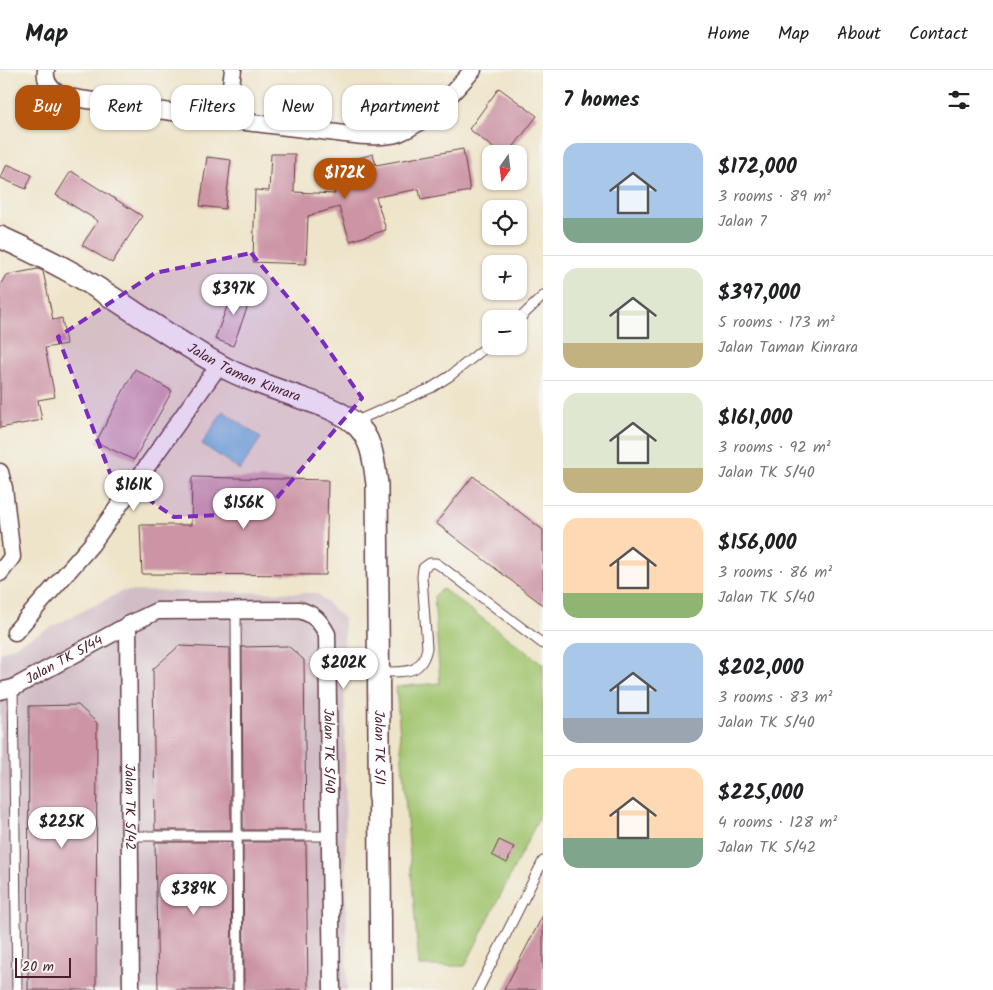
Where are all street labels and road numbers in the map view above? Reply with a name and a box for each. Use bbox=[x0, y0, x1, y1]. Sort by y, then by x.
street label: Jalan Taman Kinrara bbox=[183, 338, 304, 408]
street label: Jalan TK 5/44 bbox=[22, 629, 108, 690]
street label: Jalan TK 5/40 bbox=[317, 709, 340, 794]
street label: Jalan TK 5/1 bbox=[368, 710, 390, 785]
street label: Jalan TK 5/42 bbox=[118, 764, 141, 850]

